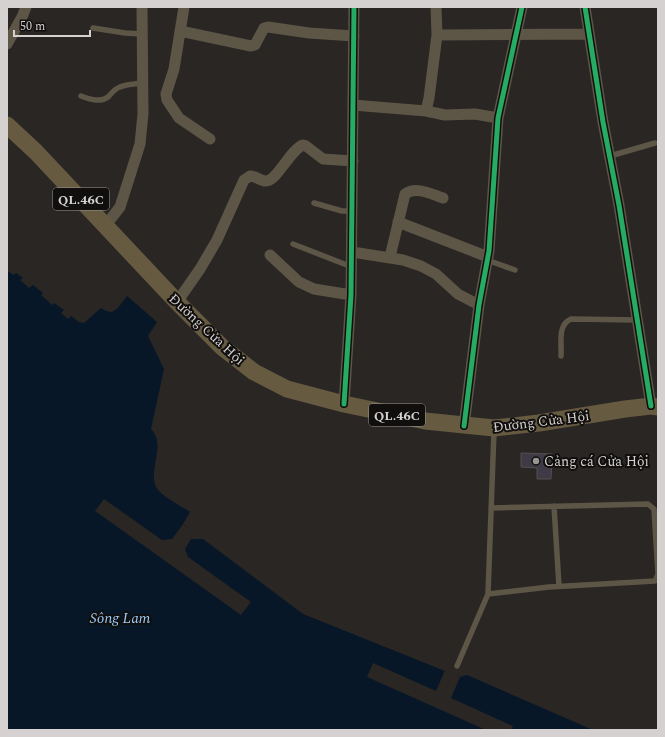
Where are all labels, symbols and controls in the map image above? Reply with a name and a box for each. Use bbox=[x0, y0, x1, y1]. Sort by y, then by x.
scale bar bbox=[14, 12, 90, 38]
text: 50 m bbox=[20, 17, 45, 36]
road number: QL.46C bbox=[53, 188, 109, 210]
street label: Đường Cửa Hội bbox=[164, 289, 249, 370]
road number: QL.46C bbox=[369, 404, 425, 426]
street label: Đường Cửa Hội bbox=[492, 405, 591, 438]
place label: Cảng cá Cửa Hội bbox=[544, 451, 649, 472]
marker: Cảng cá Cửa Hội bbox=[531, 456, 541, 466]
water label: Sông Lam bbox=[90, 607, 151, 630]

